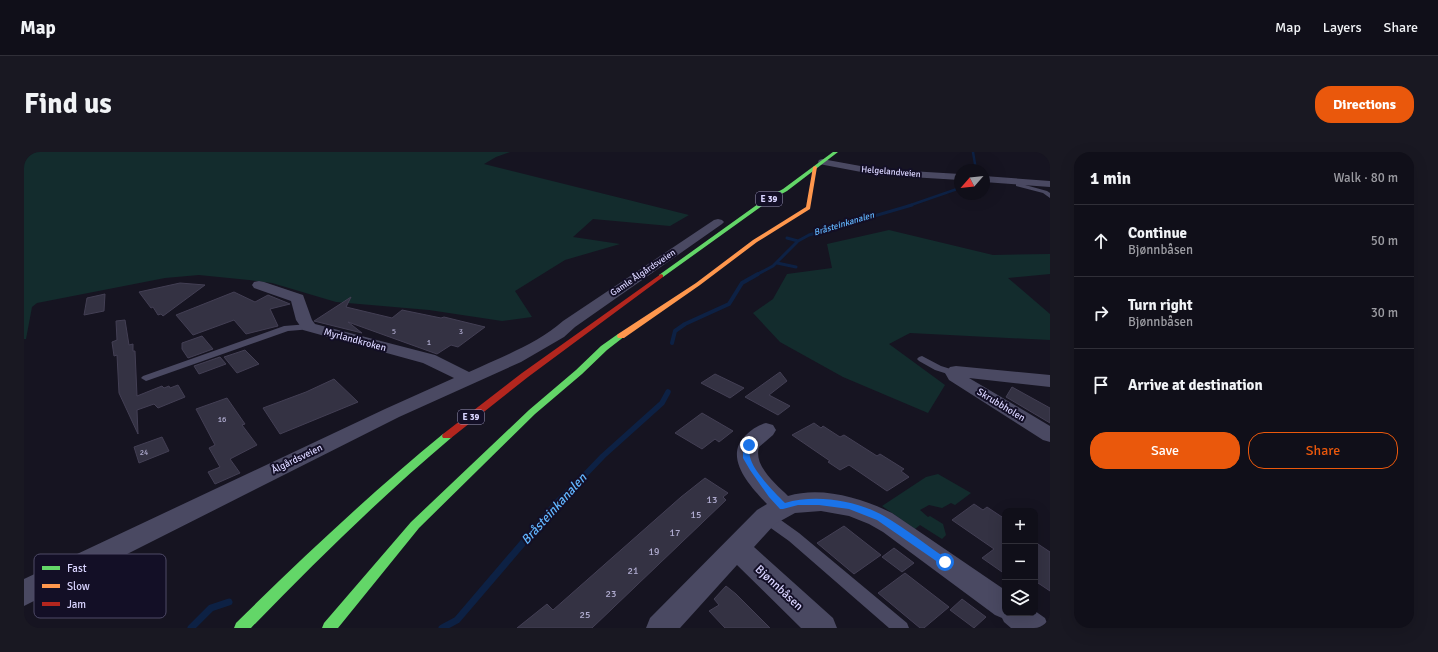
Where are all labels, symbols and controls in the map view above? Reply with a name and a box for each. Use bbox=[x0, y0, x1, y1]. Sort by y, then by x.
text: Map bbox=[20, 16, 56, 40]
text: Map bbox=[1275, 19, 1301, 36]
text: Layers bbox=[1323, 19, 1362, 36]
text: Share bbox=[1384, 19, 1418, 36]
button: Directions bbox=[1315, 86, 1414, 123]
text: Find us bbox=[24, 87, 112, 121]
street label: Helgelandveien bbox=[861, 164, 921, 180]
north arrow bbox=[954, 164, 990, 200]
text: 1 min bbox=[1090, 168, 1131, 189]
text: Walk · 80 m bbox=[1334, 170, 1398, 186]
road number: E 39 bbox=[756, 192, 782, 206]
water label: Bråsteinkanalen bbox=[813, 209, 877, 238]
text: Continue bbox=[1128, 224, 1187, 242]
icon: ahead bbox=[1090, 230, 1112, 252]
text: 50 m bbox=[1371, 233, 1398, 249]
text: Bjønnbåsen bbox=[1128, 242, 1193, 258]
street label: Gamle Ålgårdsveien bbox=[608, 246, 678, 299]
text: Turn right bbox=[1128, 296, 1193, 314]
icon: right bbox=[1090, 302, 1112, 324]
text: 30 m bbox=[1371, 305, 1398, 321]
text: Bjønnbåsen bbox=[1128, 314, 1193, 330]
street label: Myrlandkroken bbox=[322, 326, 388, 354]
house number: 5 bbox=[392, 326, 396, 336]
house number: 3 bbox=[459, 326, 463, 336]
house number: 1 bbox=[427, 337, 431, 347]
icon: arrive bbox=[1090, 374, 1112, 396]
text: Arrive at destination bbox=[1128, 376, 1263, 394]
street label: Skrubbholen bbox=[975, 386, 1027, 424]
road number: E 39 bbox=[458, 410, 484, 424]
house number: 16 bbox=[218, 414, 226, 424]
button: Save bbox=[1090, 432, 1240, 469]
button: Share bbox=[1248, 432, 1398, 469]
route end bbox=[740, 436, 758, 454]
street label: Ålgårdsveien bbox=[270, 442, 324, 476]
house number: 24 bbox=[140, 447, 149, 457]
water label: Bråsteinkanalen bbox=[518, 469, 591, 548]
house number: 13 bbox=[707, 494, 717, 506]
map controls bbox=[1002, 508, 1038, 616]
button: + bbox=[1002, 508, 1038, 544]
house number: 15 bbox=[691, 509, 701, 521]
house number: 17 bbox=[670, 527, 680, 539]
button: − bbox=[1002, 544, 1038, 580]
house number: 19 bbox=[649, 546, 659, 558]
route start bbox=[936, 553, 954, 571]
legend bbox=[34, 554, 166, 618]
text: Fast bbox=[67, 562, 87, 575]
street label: Bjønnbåsen bbox=[752, 562, 806, 614]
house number: 21 bbox=[628, 565, 638, 577]
text: Slow bbox=[67, 580, 90, 593]
button: layers bbox=[1002, 580, 1038, 616]
house number: 23 bbox=[606, 588, 616, 600]
text: Jam bbox=[67, 598, 86, 611]
house number: 25 bbox=[580, 609, 590, 621]

